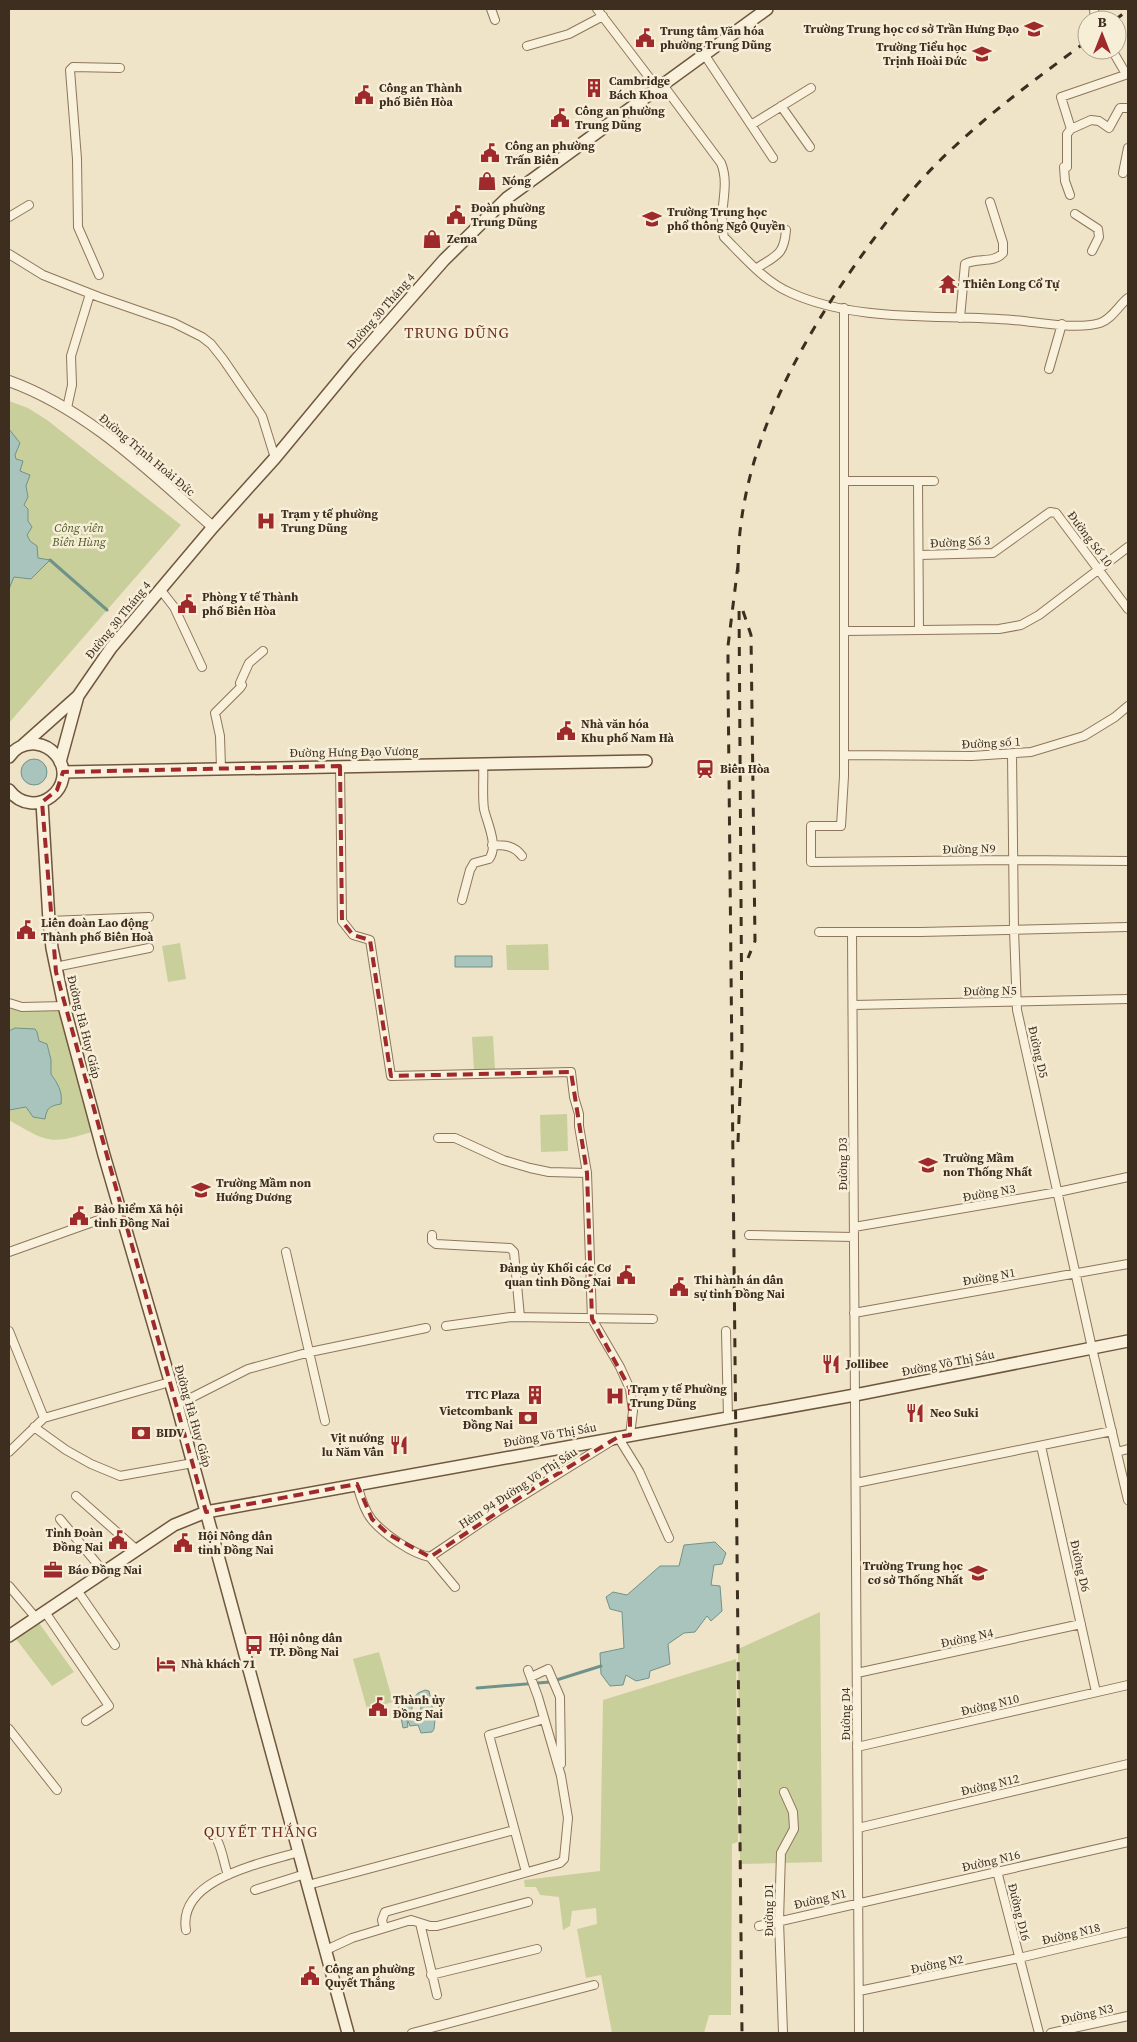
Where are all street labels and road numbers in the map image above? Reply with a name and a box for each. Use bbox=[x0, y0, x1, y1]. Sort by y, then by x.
street label: Đường 30 Tháng 4 bbox=[344, 270, 418, 352]
street label: Đường Trịnh Hoài Đức bbox=[96, 410, 198, 500]
street label: Đường Số 10 bbox=[1064, 508, 1116, 570]
street label: Đường Số 3 bbox=[930, 532, 990, 552]
street label: Đường 30 Tháng 4 bbox=[82, 578, 154, 662]
street label: Đường số 1 bbox=[961, 733, 1021, 753]
street label: Đường Hưng Đạo Vương bbox=[289, 743, 419, 761]
street label: Đường N9 bbox=[942, 841, 996, 857]
street label: Đường Hà Huy Giáp bbox=[63, 974, 105, 1080]
street label: Đường N5 bbox=[963, 983, 1017, 999]
street label: Đường D5 bbox=[1024, 1024, 1052, 1080]
street label: Đường D3 bbox=[835, 1138, 851, 1190]
street label: Đường N3 bbox=[961, 1181, 1017, 1205]
street label: Đường N1 bbox=[961, 1265, 1017, 1289]
street label: Đường Võ Thị Sáu bbox=[900, 1346, 996, 1380]
street label: Đường Hà Huy Giáp bbox=[171, 1363, 215, 1469]
street label: Đường Võ Thị Sáu bbox=[502, 1419, 598, 1451]
street label: Hẻm 94 Đường Võ Thị Sáu bbox=[456, 1444, 580, 1532]
street label: Đường D6 bbox=[1066, 1538, 1094, 1594]
street label: Đường N4 bbox=[939, 1625, 995, 1651]
street label: Đường D4 bbox=[838, 1688, 854, 1740]
street label: Đường N10 bbox=[959, 1691, 1021, 1719]
street label: Đường N12 bbox=[959, 1771, 1021, 1799]
street label: Đường N16 bbox=[960, 1847, 1022, 1875]
street label: Đường D16 bbox=[1004, 1881, 1034, 1943]
street label: Đường D1 bbox=[761, 1884, 777, 1936]
street label: Đường N1 bbox=[792, 1885, 848, 1913]
street label: Đường N18 bbox=[1040, 1920, 1102, 1948]
street label: Đường N2 bbox=[909, 1951, 965, 1977]
street label: Đường N3 bbox=[1059, 2000, 1115, 2028]

